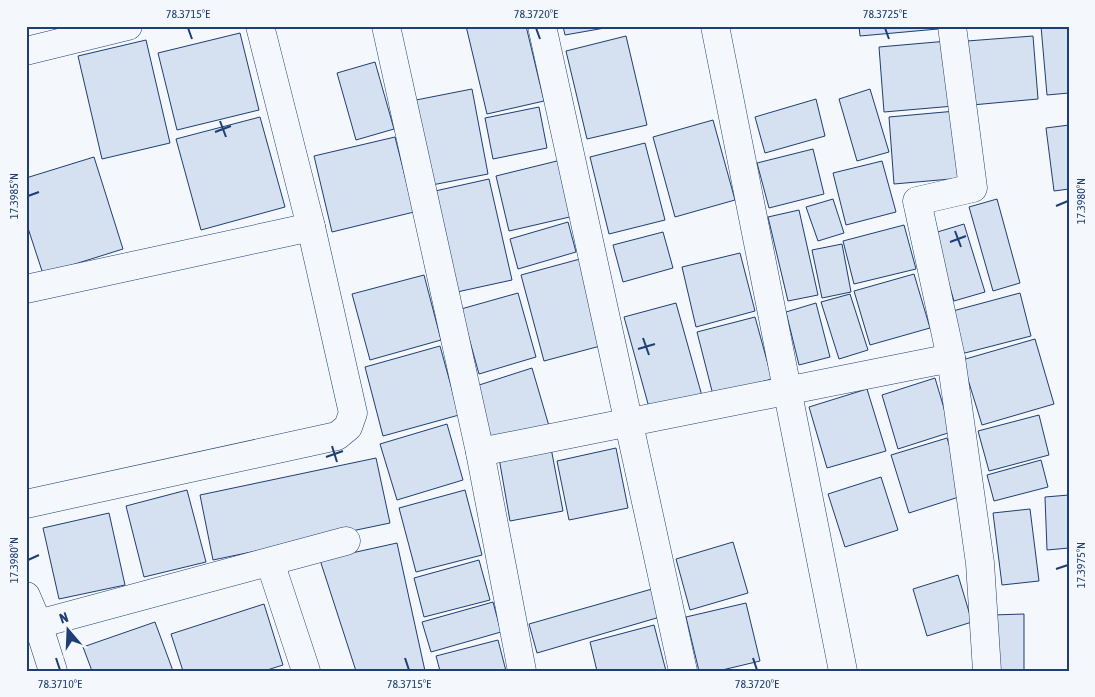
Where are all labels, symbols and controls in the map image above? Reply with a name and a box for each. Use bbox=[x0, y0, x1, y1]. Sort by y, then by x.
text: 78.3715°E bbox=[166, 7, 210, 21]
text: 78.3720°E bbox=[514, 7, 558, 21]
text: 78.3725°E bbox=[863, 7, 907, 21]
text: 17.3985°N bbox=[7, 173, 21, 219]
text: 17.3980°N bbox=[1074, 178, 1088, 224]
text: 17.3980°N bbox=[7, 537, 21, 583]
text: 17.3975°N bbox=[1074, 542, 1088, 588]
north arrow bbox=[42, 604, 92, 654]
text: N bbox=[57, 609, 70, 627]
text: 78.3710°E bbox=[38, 677, 82, 691]
text: 78.3715°E bbox=[387, 677, 431, 691]
text: 78.3720°E bbox=[735, 677, 779, 691]

